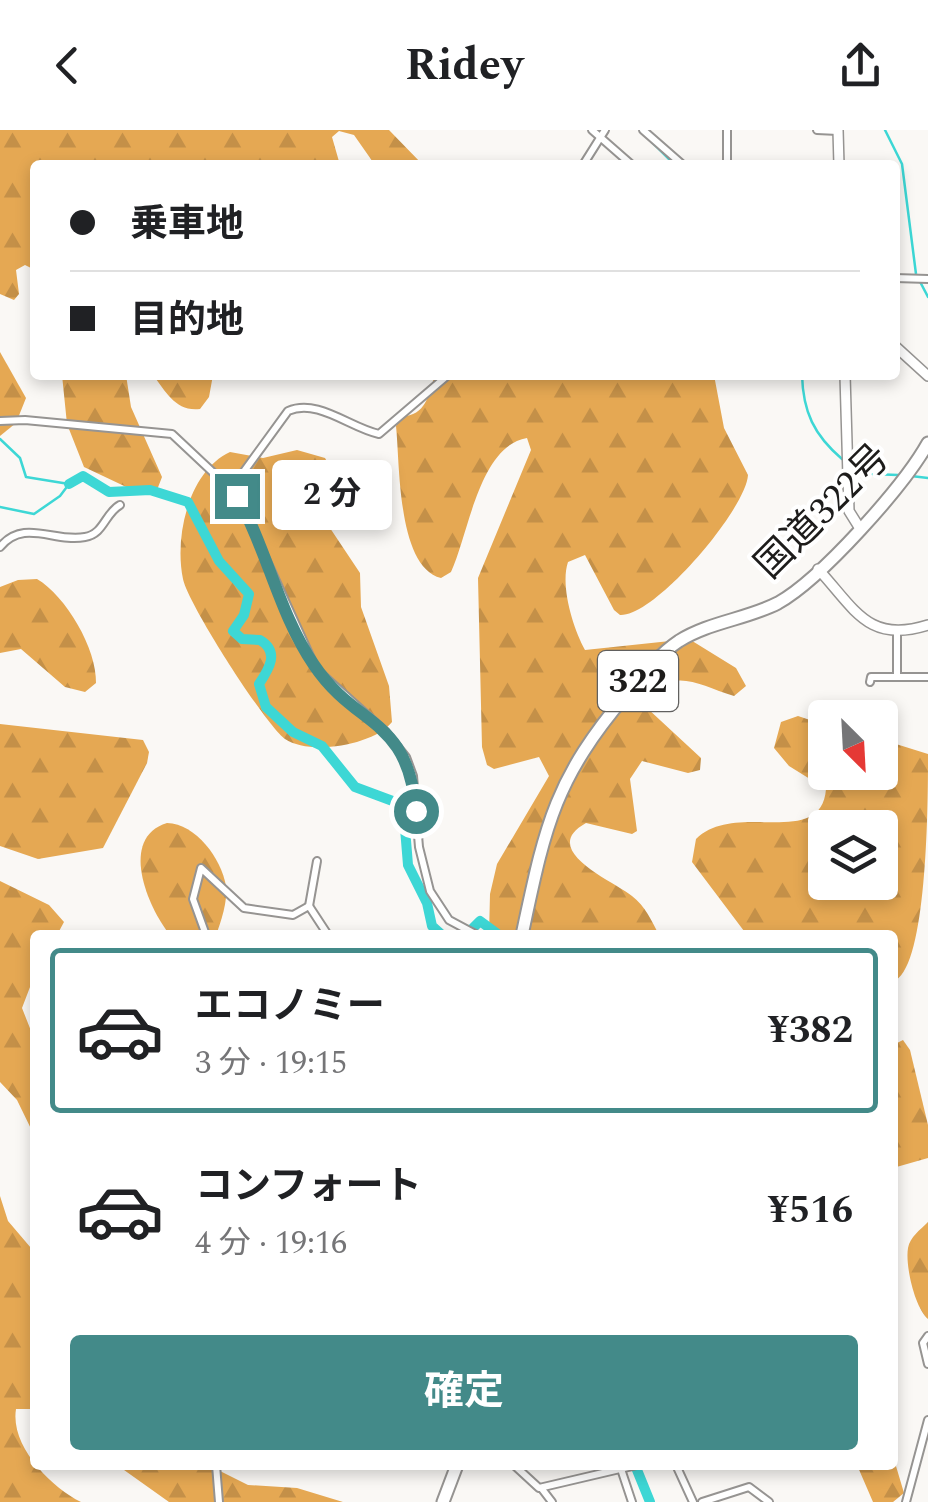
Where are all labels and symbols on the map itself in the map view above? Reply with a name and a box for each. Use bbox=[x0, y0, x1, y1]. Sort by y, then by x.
street label: 国道322号 bbox=[742, 431, 904, 593]
callout: 2 分 bbox=[272, 461, 392, 531]
route end bbox=[215, 474, 260, 519]
road number: 322 bbox=[598, 651, 678, 711]
north arrow bbox=[808, 700, 898, 790]
route start bbox=[394, 789, 439, 834]

